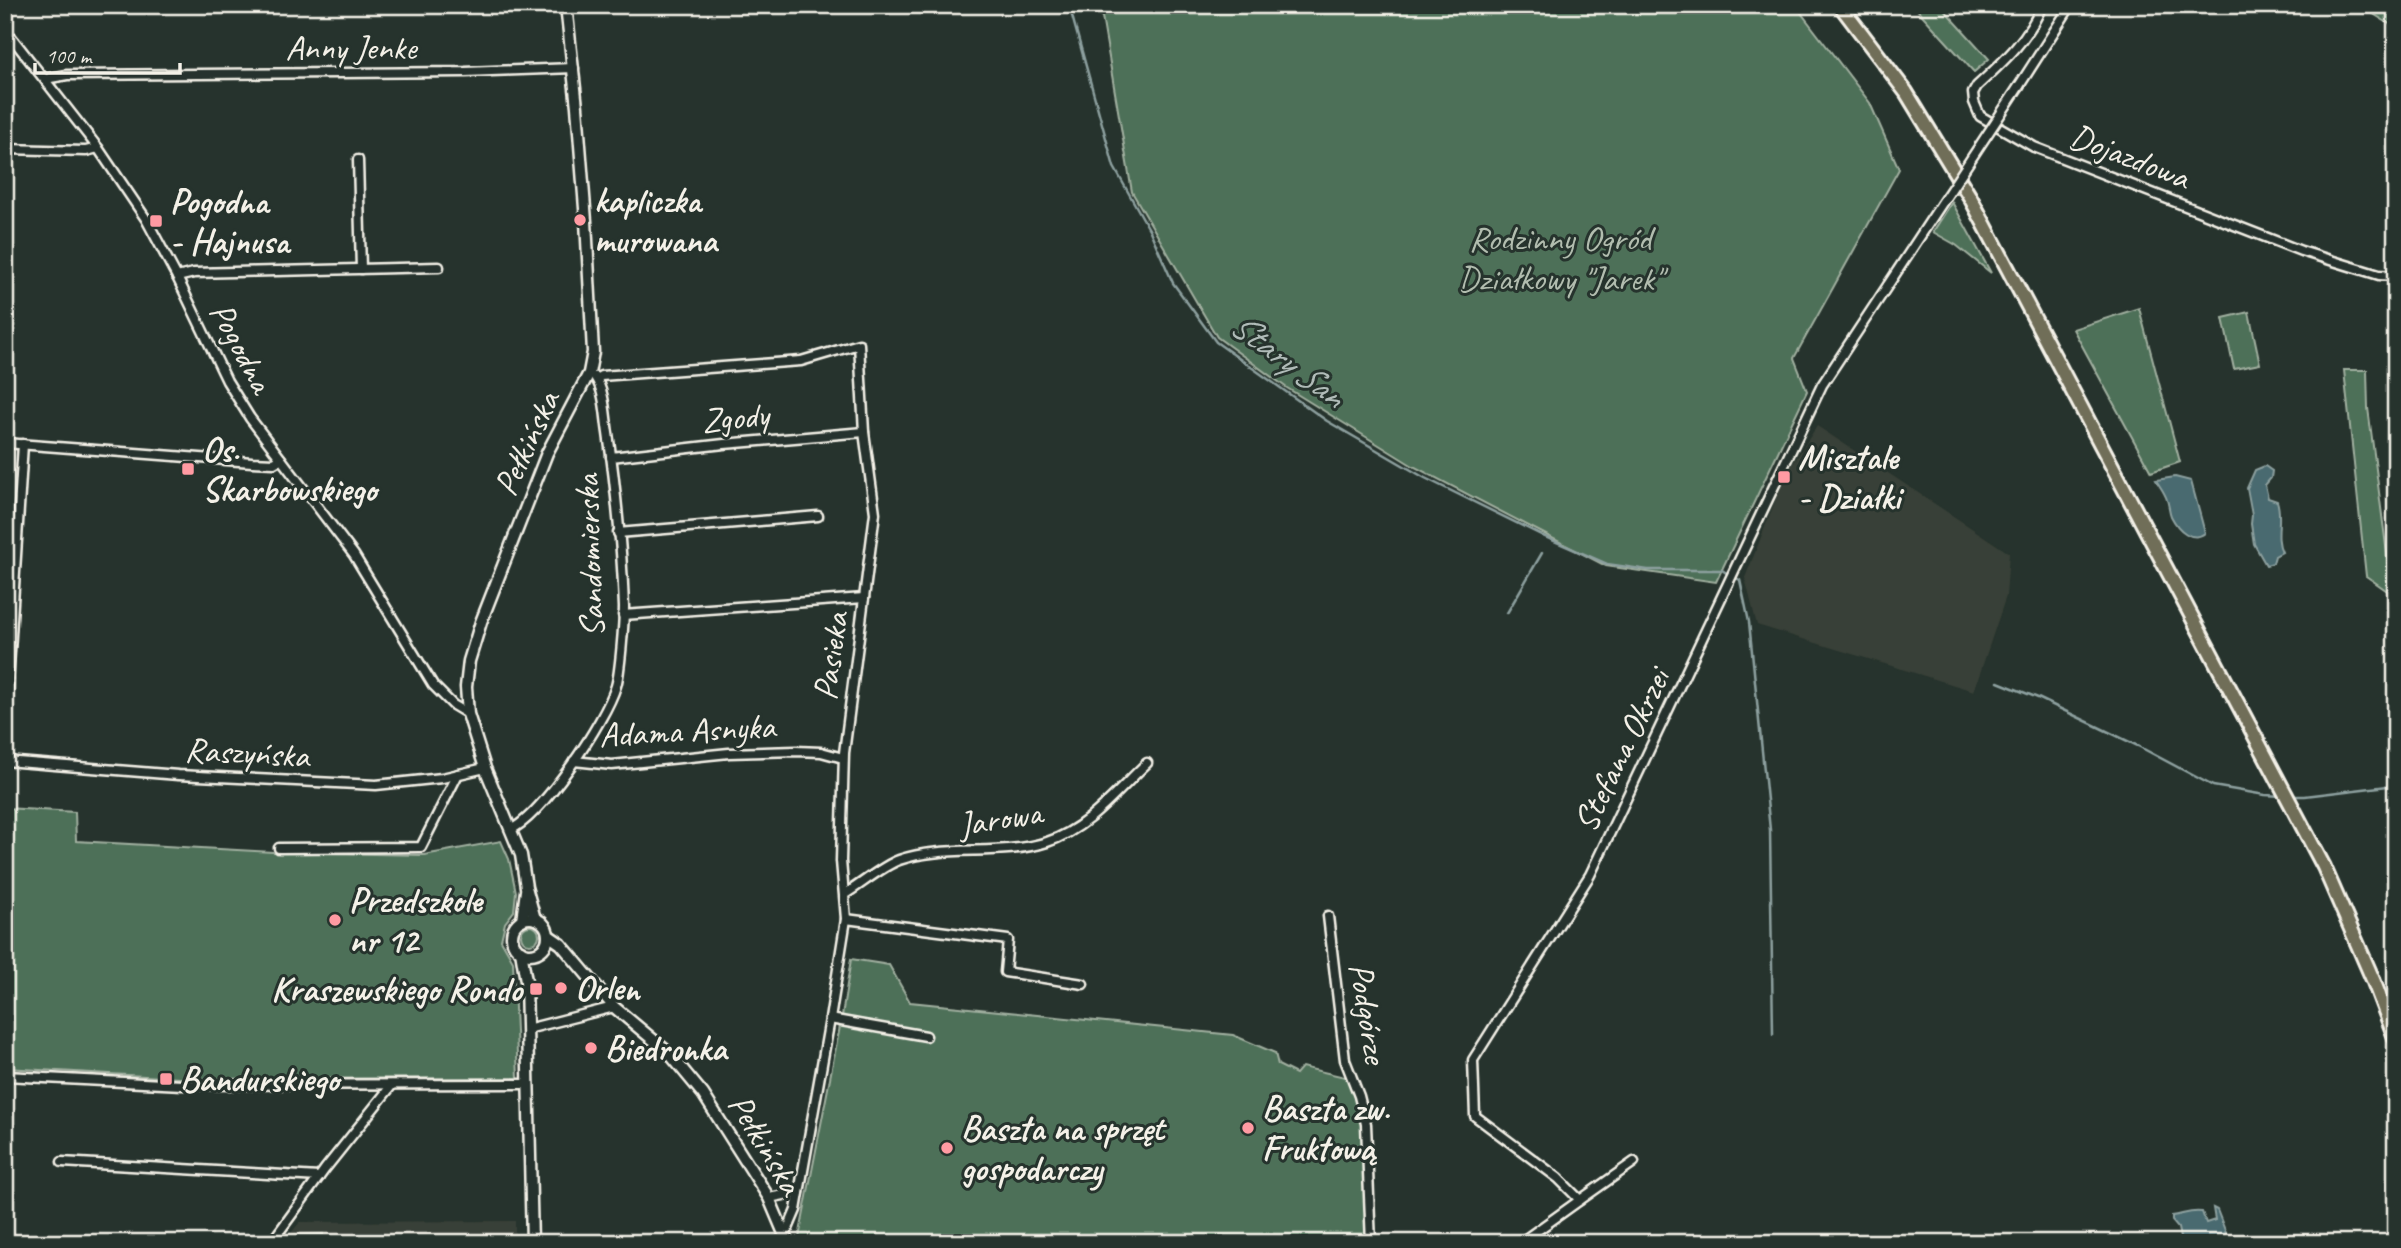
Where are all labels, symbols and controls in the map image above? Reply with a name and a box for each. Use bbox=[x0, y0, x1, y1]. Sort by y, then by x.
street label: Anny Jenke bbox=[286, 25, 419, 70]
scale bar bbox=[35, 32, 180, 76]
text: 100 m bbox=[46, 43, 93, 69]
street label: Dojazdowa bbox=[2064, 113, 2199, 201]
place label: kapliczka murowana bbox=[594, 178, 720, 263]
place label: Pogodna - Hajnusa bbox=[170, 179, 292, 264]
marker: kapliczka murowana bbox=[572, 212, 588, 228]
marker: Pogodna - Hajnusa bbox=[148, 213, 164, 229]
park label: Rodzinny Ogród Działkowy "Jarek" bbox=[1458, 216, 1669, 301]
street label: Pogodna bbox=[199, 294, 285, 403]
water label: Stary San bbox=[1221, 301, 1356, 419]
street label: Pełkińska bbox=[483, 381, 571, 503]
street label: Zgody bbox=[699, 391, 774, 443]
place label: Os. Skarbowskiego bbox=[202, 427, 380, 512]
place label: Misztale - Działki bbox=[1798, 435, 1904, 520]
marker: Os. Skarbowskiego bbox=[180, 461, 196, 477]
marker: Misztale - Działki bbox=[1776, 469, 1792, 485]
street label: Sandomierska bbox=[564, 472, 615, 638]
street label: Pasieka bbox=[802, 607, 859, 703]
street label: Stefana Okrzei bbox=[1563, 657, 1682, 839]
street label: Adama Asnyka bbox=[598, 703, 779, 758]
street label: Raszyńska bbox=[184, 727, 313, 778]
street label: Jarowa bbox=[954, 789, 1047, 848]
place label: Przedszkole nr 12 bbox=[349, 878, 484, 963]
marker: Przedszkole nr 12 bbox=[327, 912, 343, 928]
street label: Podgórze bbox=[1338, 960, 1399, 1069]
place label: Orlen bbox=[575, 966, 641, 1011]
place label: Kraszewskiego Rondo bbox=[271, 967, 524, 1012]
marker: Orlen bbox=[553, 980, 569, 996]
marker: Kraszewskiego Rondo bbox=[528, 981, 544, 997]
place label: Biedronka bbox=[605, 1026, 730, 1071]
marker: Biedronka bbox=[583, 1040, 599, 1056]
place label: Bandurskiego bbox=[180, 1057, 342, 1102]
marker: Bandurskiego bbox=[158, 1071, 174, 1087]
street label: Pełkińska bbox=[718, 1085, 815, 1205]
place label: Baszta zw. Fruktową bbox=[1262, 1086, 1391, 1171]
place label: Baszta na sprzęt gospodarczy bbox=[961, 1106, 1167, 1191]
marker: Baszta zw. Fruktową bbox=[1240, 1120, 1256, 1136]
marker: Baszta na sprzęt gospodarczy bbox=[939, 1140, 955, 1156]

